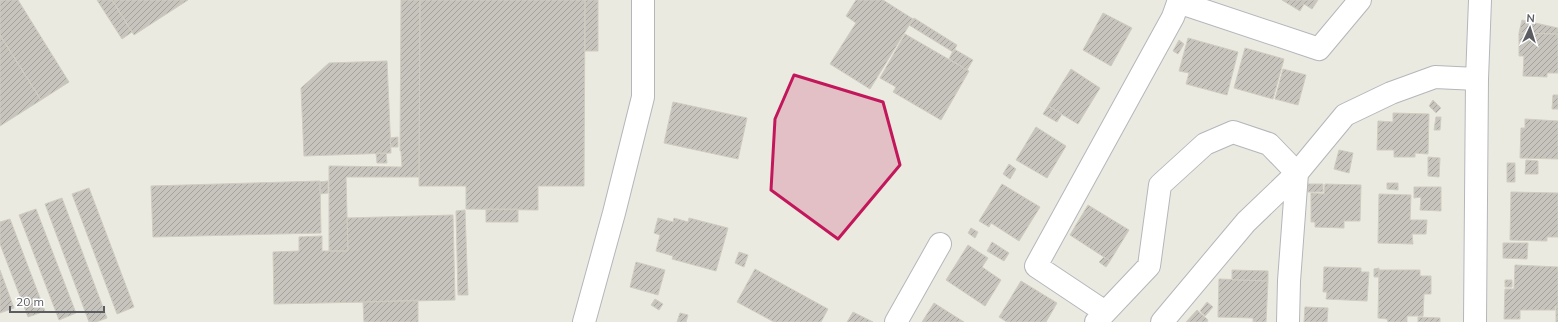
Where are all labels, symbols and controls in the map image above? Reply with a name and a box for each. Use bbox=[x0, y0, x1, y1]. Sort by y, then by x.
north arrow bbox=[1510, 8, 1550, 48]
text: N bbox=[1526, 11, 1535, 25]
scale bar bbox=[10, 288, 104, 314]
text: 20 m bbox=[16, 294, 44, 309]

